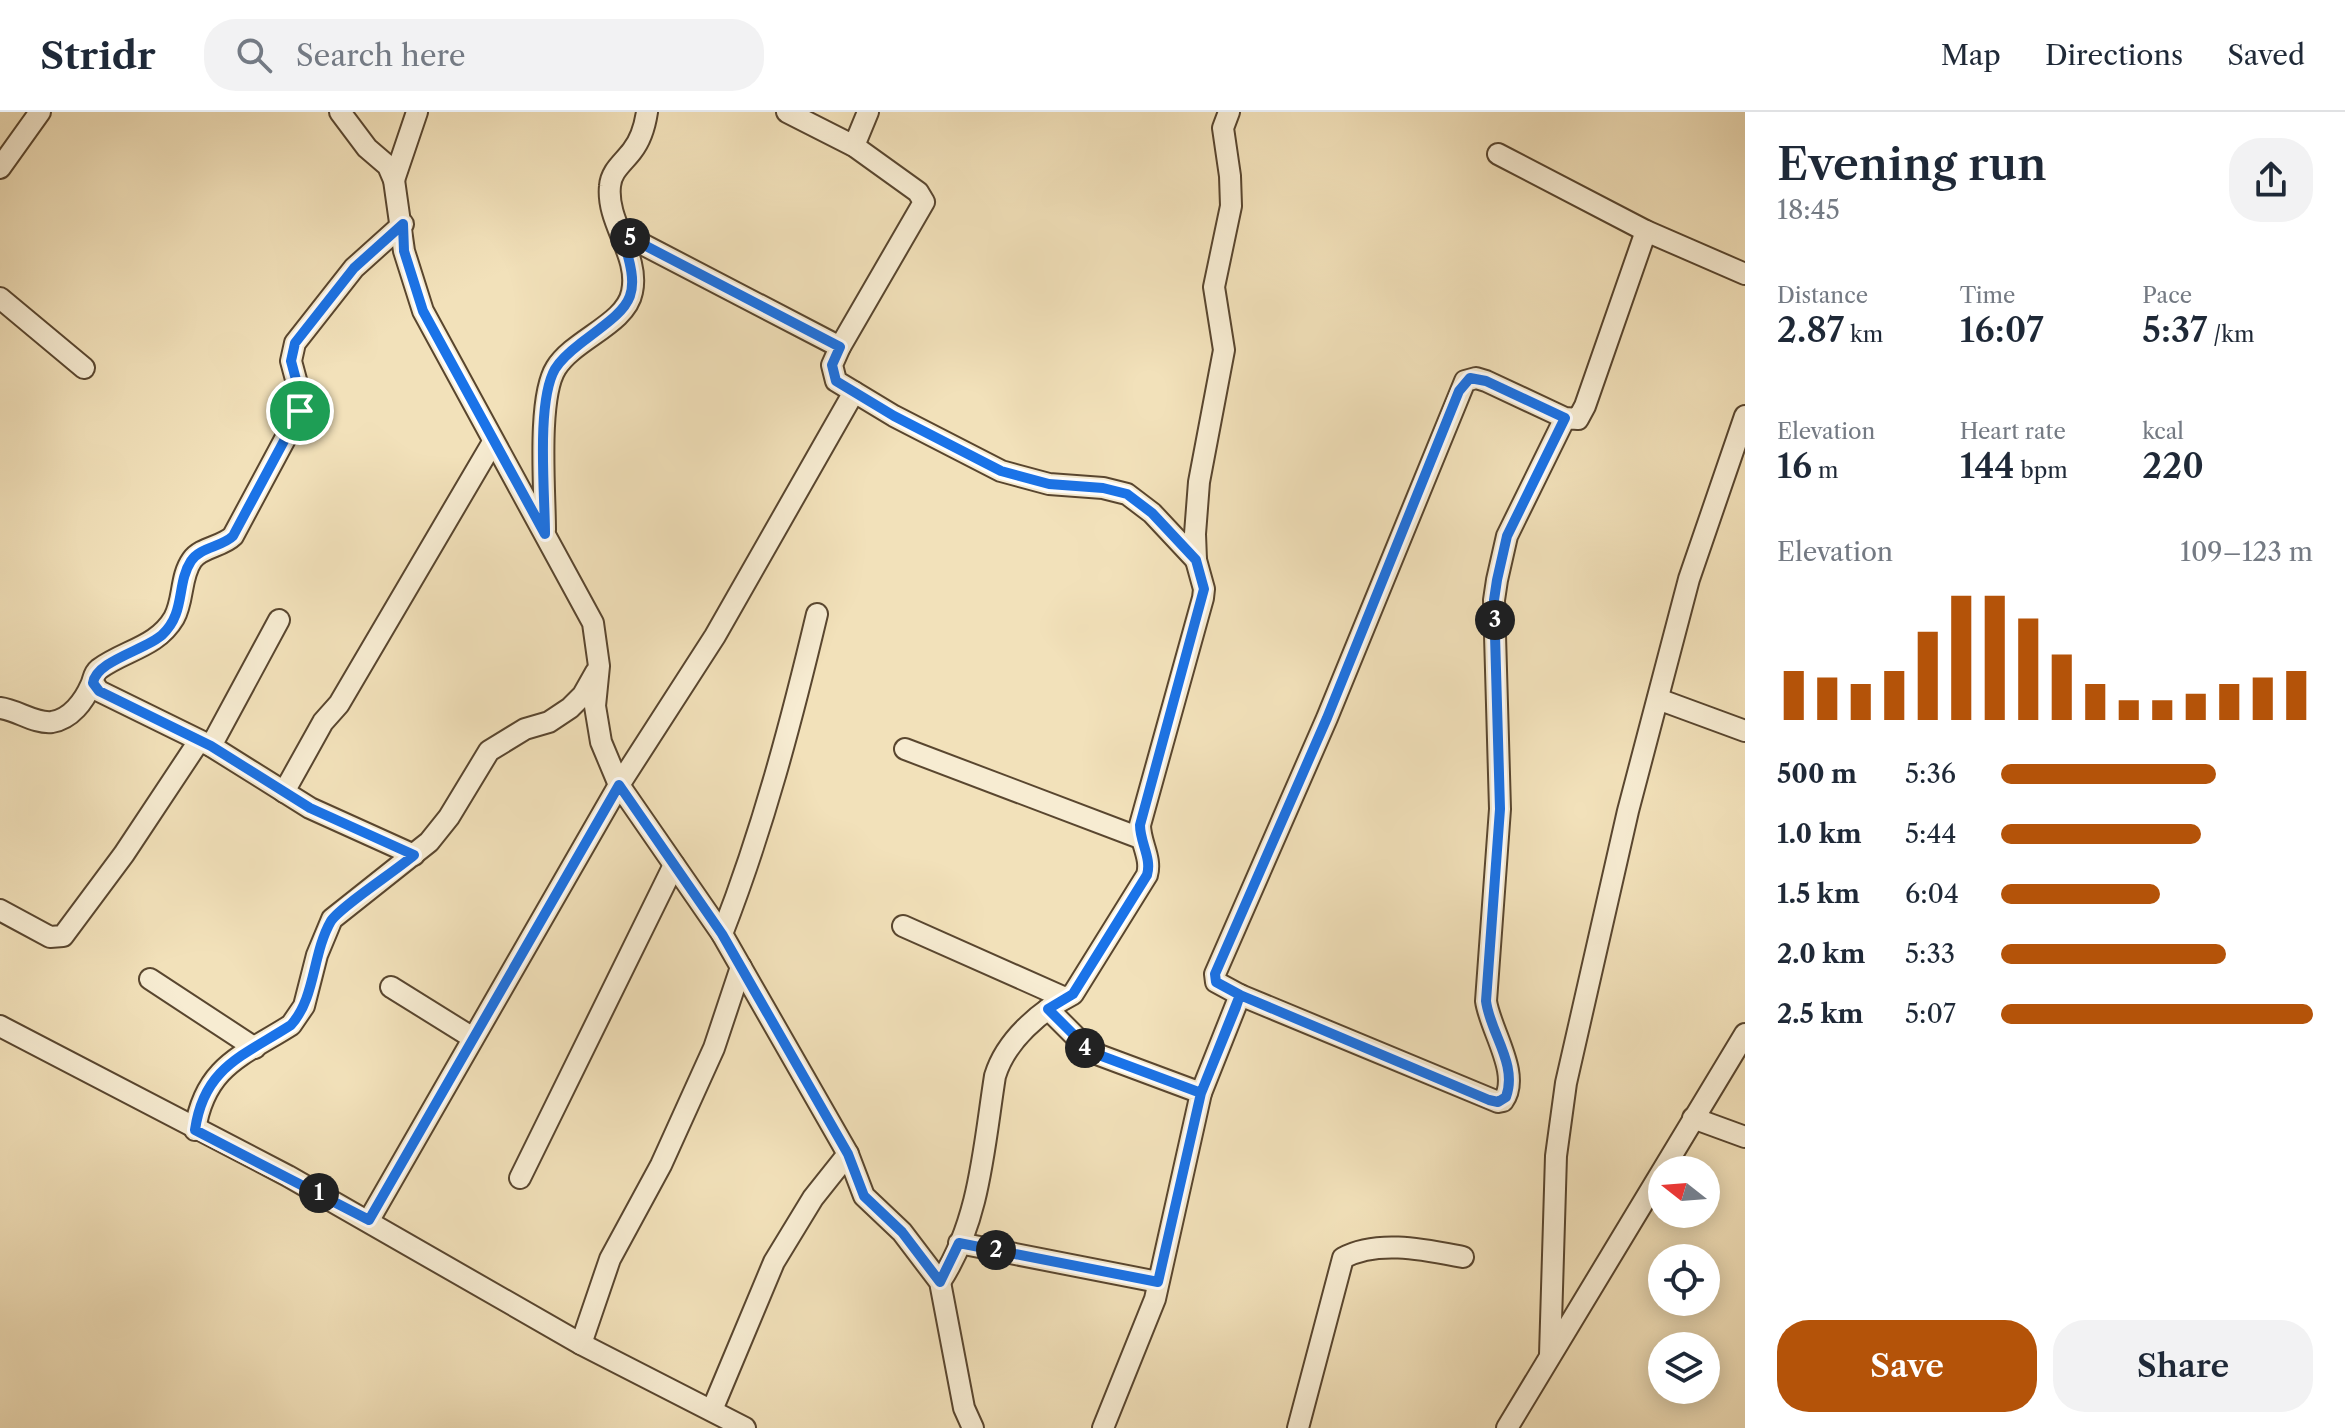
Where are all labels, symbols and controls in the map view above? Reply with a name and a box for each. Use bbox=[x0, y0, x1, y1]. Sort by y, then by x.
search box bbox=[204, 19, 764, 91]
text: Stridr bbox=[40, 32, 156, 79]
icon: search bbox=[232, 33, 276, 77]
text: Search here bbox=[296, 37, 466, 74]
text: Map bbox=[1941, 38, 2001, 72]
text: Directions bbox=[2045, 38, 2183, 72]
text: Saved bbox=[2227, 38, 2305, 72]
text: Evening run bbox=[1777, 137, 2047, 191]
button: share bbox=[2229, 138, 2313, 222]
text: 18:45 bbox=[1777, 194, 1840, 226]
pin: 5 bbox=[610, 218, 650, 258]
text: 5 bbox=[624, 224, 636, 251]
text: Distance bbox=[1777, 282, 1868, 309]
text: Time bbox=[1960, 282, 2015, 309]
text: Pace bbox=[2142, 282, 2192, 309]
text: 2.87 bbox=[1777, 309, 1844, 351]
text: 16:07 bbox=[1960, 309, 2044, 351]
text: 5:37 bbox=[2142, 309, 2207, 351]
text: km bbox=[1844, 321, 1883, 348]
text: /km bbox=[2207, 321, 2254, 348]
pin bbox=[266, 377, 334, 445]
icon: arrive bbox=[278, 389, 322, 433]
text: Elevation bbox=[1777, 418, 1875, 445]
text: Heart rate bbox=[1960, 418, 2066, 445]
text: kcal bbox=[2142, 418, 2184, 445]
text: 16 bbox=[1777, 445, 1812, 487]
text: 144 bbox=[1960, 445, 2015, 487]
text: 220 bbox=[2142, 445, 2204, 487]
text: m bbox=[1812, 457, 1839, 484]
text: bpm bbox=[2015, 457, 2068, 484]
text: Elevation bbox=[1777, 536, 1893, 568]
text: 109–123 m bbox=[2180, 536, 2313, 568]
pin: 3 bbox=[1475, 600, 1515, 640]
text: 3 bbox=[1489, 606, 1501, 633]
text: 500 m bbox=[1777, 758, 1857, 790]
text: 5:36 bbox=[1905, 758, 1956, 790]
text: 1.0 km bbox=[1777, 818, 1862, 850]
text: 5:44 bbox=[1905, 818, 1956, 850]
text: 1.5 km bbox=[1777, 878, 1860, 910]
text: 6:04 bbox=[1905, 878, 1959, 910]
text: 2.0 km bbox=[1777, 938, 1865, 970]
text: 5:33 bbox=[1905, 938, 1955, 970]
text: 2.5 km bbox=[1777, 998, 1863, 1030]
text: 5:07 bbox=[1905, 998, 1956, 1030]
pin: 4 bbox=[1065, 1028, 1105, 1068]
text: 4 bbox=[1078, 1034, 1092, 1061]
north arrow bbox=[1648, 1156, 1720, 1228]
map controls bbox=[1648, 1156, 1720, 1404]
pin: 1 bbox=[299, 1173, 339, 1213]
text: 1 bbox=[314, 1179, 324, 1206]
pin: 2 bbox=[976, 1230, 1016, 1270]
text: 2 bbox=[990, 1236, 1003, 1263]
button: locate bbox=[1648, 1244, 1720, 1316]
button: Save bbox=[1777, 1320, 2037, 1412]
button: Share bbox=[2053, 1320, 2313, 1412]
button: layers bbox=[1648, 1332, 1720, 1404]

